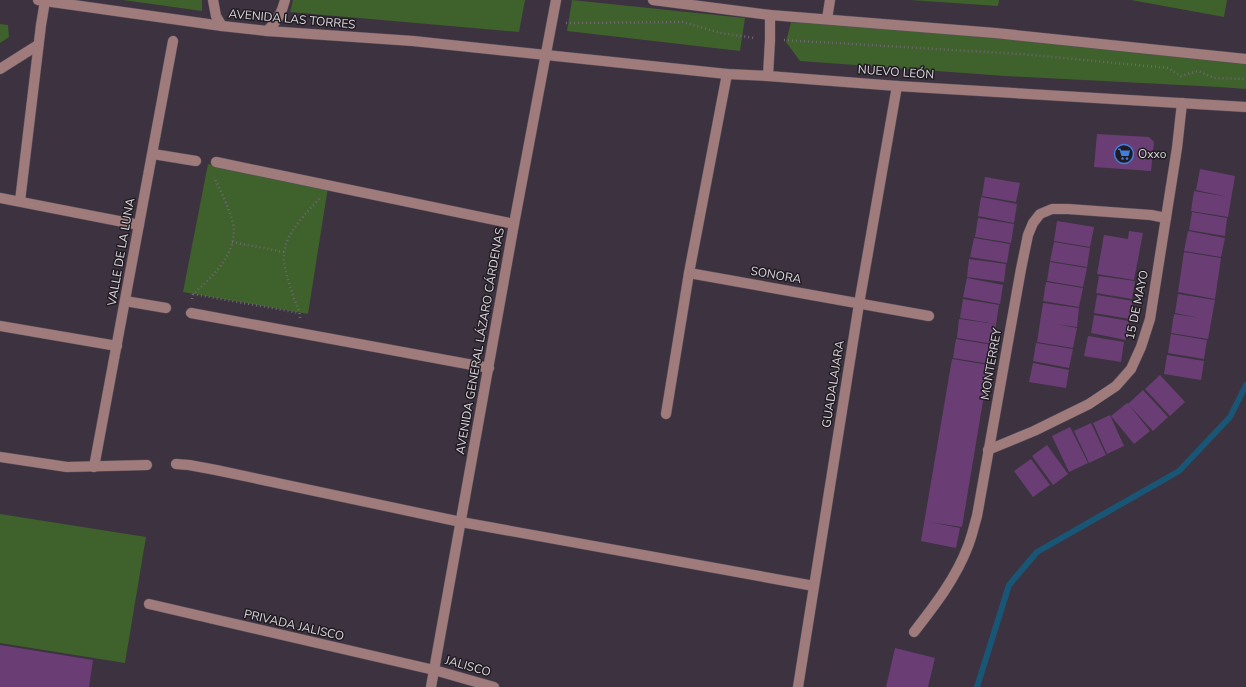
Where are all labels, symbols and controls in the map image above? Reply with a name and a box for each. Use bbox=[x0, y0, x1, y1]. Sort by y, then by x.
street label: AVENIDA LAS TORRES bbox=[228, 5, 356, 33]
street label: NUEVO LEÓN bbox=[857, 61, 935, 83]
supermarket icon: Oxxo bbox=[1113, 143, 1135, 165]
place label: Oxxo bbox=[1138, 146, 1167, 162]
street label: VALLE DE LA LUNA bbox=[103, 197, 138, 308]
street label: AVENIDA GENERAL LÁZARO CÁRDENAS bbox=[452, 226, 508, 456]
street label: SONORA bbox=[749, 263, 803, 287]
street label: 15 DE MAYO bbox=[1122, 269, 1152, 341]
street label: MONTERREY bbox=[977, 326, 1005, 401]
street label: GUADALAJARA bbox=[818, 339, 848, 429]
street label: PRIVADA JALISCO bbox=[242, 606, 346, 644]
street label: JALISCO bbox=[442, 652, 493, 680]

